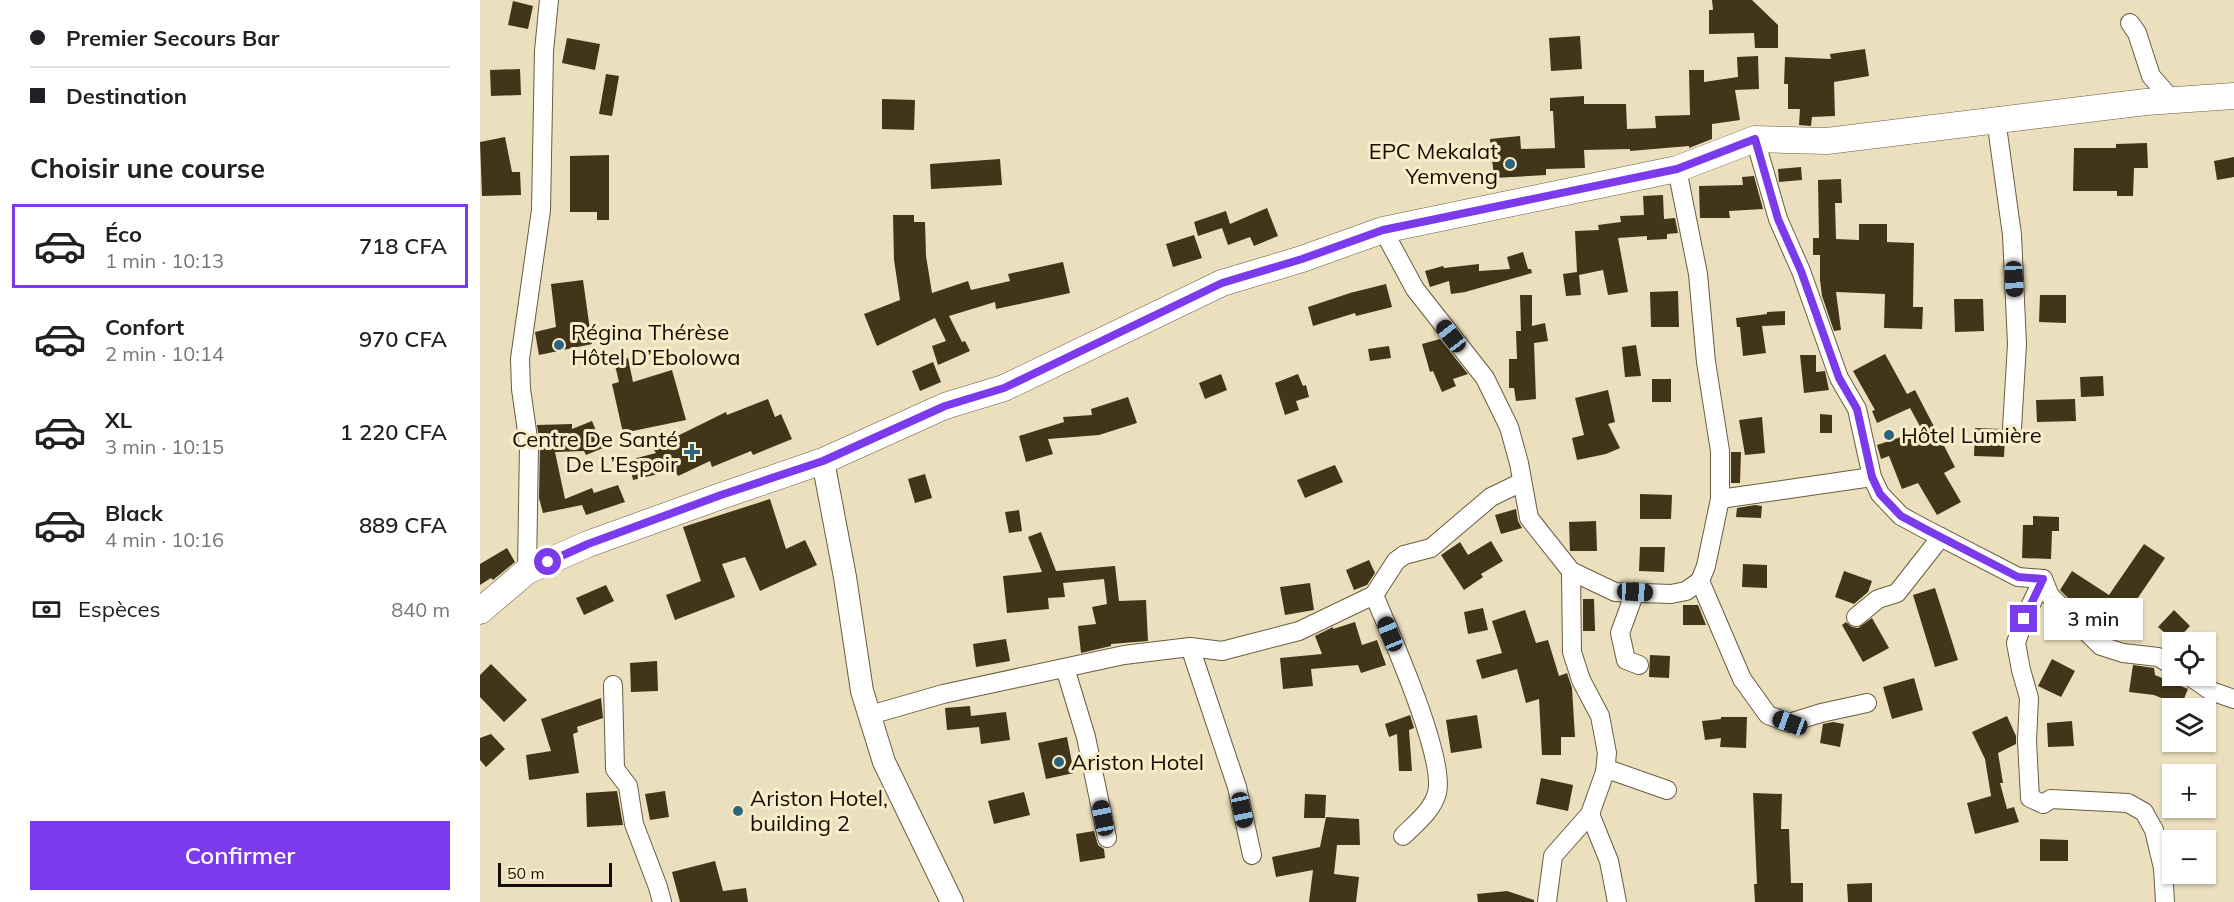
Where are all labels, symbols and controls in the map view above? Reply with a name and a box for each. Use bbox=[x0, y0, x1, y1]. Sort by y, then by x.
text: Premier Secours Bar bbox=[66, 24, 280, 52]
text: Destination bbox=[66, 82, 187, 110]
place label: EPC Mekalat Yemveng bbox=[1369, 137, 1498, 190]
text: Choisir une course bbox=[30, 151, 265, 185]
marker: EPC Mekalat Yemveng bbox=[1503, 157, 1517, 171]
icon: car bbox=[33, 219, 87, 273]
text: Éco bbox=[105, 220, 142, 248]
text: 718 CFA bbox=[359, 232, 447, 260]
text: 1 min · 10:13 bbox=[105, 248, 224, 273]
car bbox=[2004, 261, 2024, 297]
icon: car bbox=[33, 312, 87, 366]
text: Confort bbox=[105, 313, 184, 341]
car bbox=[1433, 316, 1469, 356]
place label: Régina Thérèse Hôtel D’Ebolowa bbox=[571, 318, 741, 371]
text: 970 CFA bbox=[359, 325, 447, 353]
marker: Régina Thérèse Hôtel D’Ebolowa bbox=[552, 338, 566, 352]
text: 2 min · 10:14 bbox=[105, 341, 224, 366]
icon: car bbox=[33, 405, 87, 459]
text: XL bbox=[105, 406, 132, 434]
text: 1 220 CFA bbox=[340, 418, 447, 446]
place label: Hôtel Lumière bbox=[1901, 421, 2042, 449]
place label: Centre De Santé De L’Espoir bbox=[512, 425, 678, 478]
marker: Hôtel Lumière bbox=[1882, 428, 1896, 442]
text: 3 min · 10:15 bbox=[105, 434, 224, 459]
marker: Centre De Santé De L’Espoir bbox=[683, 443, 701, 461]
icon: car bbox=[33, 498, 87, 552]
text: Black bbox=[105, 499, 163, 527]
text: 889 CFA bbox=[359, 511, 447, 539]
text: 4 min · 10:16 bbox=[105, 527, 224, 552]
route start bbox=[534, 548, 561, 575]
car bbox=[1617, 582, 1653, 602]
icon: cash bbox=[30, 593, 63, 626]
text: Espèces bbox=[78, 595, 160, 623]
text: 840 m bbox=[391, 597, 450, 622]
callout: 3 min bbox=[2045, 598, 2144, 640]
route end bbox=[2010, 605, 2037, 632]
text: 3 min bbox=[2068, 606, 2119, 631]
car bbox=[1375, 614, 1405, 654]
map controls bbox=[2162, 632, 2216, 884]
button: locate bbox=[2162, 632, 2216, 686]
button: layers bbox=[2162, 698, 2216, 752]
car bbox=[1770, 708, 1810, 738]
place label: Ariston Hotel bbox=[1071, 748, 1204, 776]
marker: Ariston Hotel bbox=[1052, 755, 1066, 769]
button: + bbox=[2162, 764, 2216, 818]
place label: Ariston Hotel, building 2 bbox=[750, 784, 888, 837]
car bbox=[1229, 791, 1255, 829]
car bbox=[1091, 799, 1115, 837]
marker: Ariston Hotel, building 2 bbox=[731, 804, 745, 818]
button: Confirmer bbox=[30, 821, 450, 890]
button: − bbox=[2162, 830, 2216, 884]
scale bar bbox=[498, 860, 612, 888]
text: 50 m bbox=[507, 863, 544, 883]

